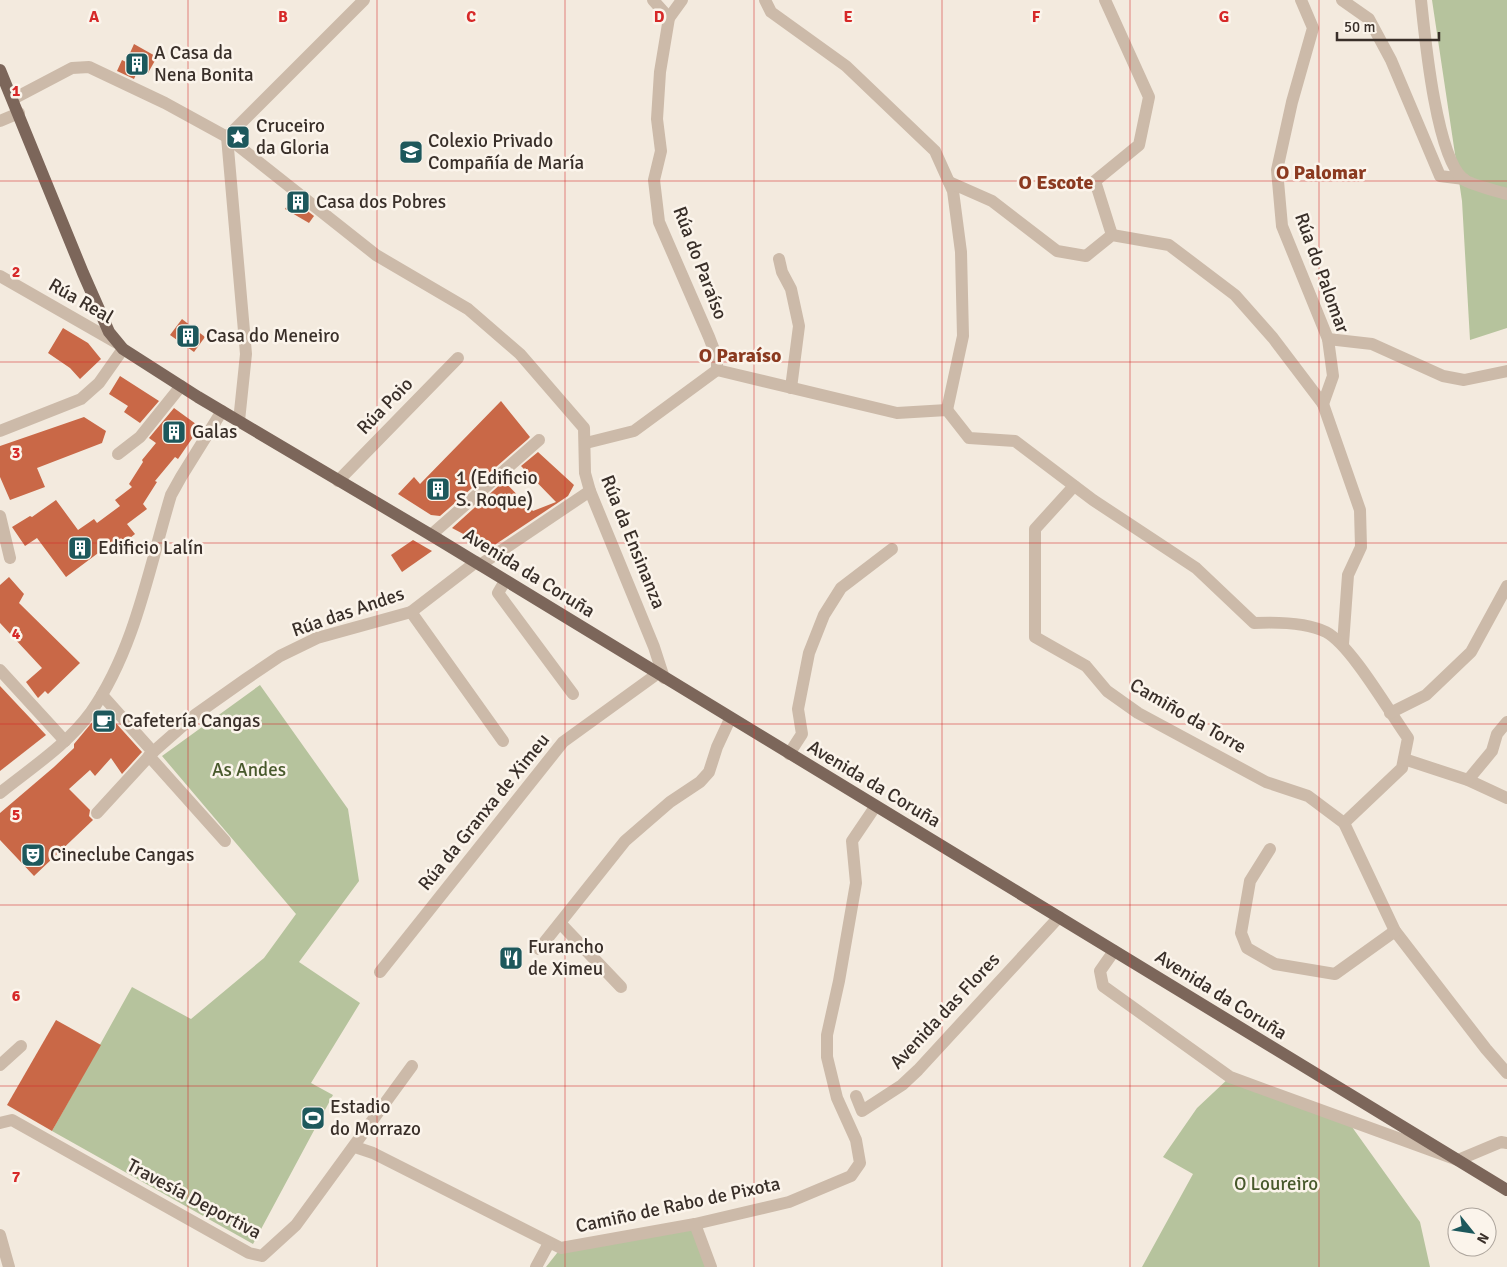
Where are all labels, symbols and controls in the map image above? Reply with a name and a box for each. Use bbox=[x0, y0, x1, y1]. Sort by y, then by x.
text: A bbox=[89, 7, 100, 27]
text: B bbox=[278, 7, 288, 27]
text: C bbox=[466, 7, 476, 27]
text: D bbox=[654, 7, 665, 27]
text: E bbox=[843, 7, 853, 27]
text: F bbox=[1032, 7, 1041, 27]
text: G bbox=[1219, 7, 1229, 27]
scale bar bbox=[1337, 10, 1440, 42]
text: 50 m bbox=[1344, 18, 1375, 36]
place label: A Casa da Nena Bonita bbox=[154, 41, 254, 87]
building icon: A Casa da Nena Bonita bbox=[124, 51, 150, 77]
text: 1 bbox=[12, 81, 21, 101]
place label: Cruceiro da Gloria bbox=[256, 114, 329, 160]
place icon: Cruceiro da Gloria bbox=[225, 124, 251, 150]
place label: Colexio Privado Compañía de María bbox=[428, 129, 584, 175]
school or university icon: Colexio Privado Compañía de María bbox=[398, 139, 424, 165]
district label: O Palomar bbox=[1276, 160, 1366, 185]
district label: O Escote bbox=[1018, 170, 1094, 195]
building icon: Casa dos Pobres bbox=[285, 189, 311, 215]
place label: Casa dos Pobres bbox=[316, 190, 446, 214]
street label: Rúa do Paraíso bbox=[667, 203, 733, 323]
street label: Rúa do Palomar bbox=[1289, 210, 1355, 336]
text: 2 bbox=[12, 262, 20, 282]
street label: Rúa Real bbox=[44, 273, 118, 329]
building icon: Casa do Meneiro bbox=[175, 323, 201, 349]
place label: Casa do Meneiro bbox=[206, 324, 340, 348]
district label: O Paraíso bbox=[699, 343, 781, 368]
street label: Rúa Poio bbox=[352, 372, 418, 440]
building icon: Galas bbox=[161, 419, 187, 445]
place label: Galas bbox=[192, 420, 237, 444]
text: 3 bbox=[12, 443, 20, 463]
place label: 1 (Edificio S. Roque) bbox=[456, 466, 538, 512]
street label: Rúa da Ensinanza bbox=[595, 472, 671, 612]
building icon: 1 (Edificio S. Roque) bbox=[425, 476, 451, 502]
street label: Avenida da Coruña bbox=[459, 523, 599, 623]
building icon: Edificio Lalín bbox=[67, 535, 93, 561]
place label: Edificio Lalín bbox=[98, 536, 203, 560]
street label: Rúa das Andes bbox=[289, 582, 407, 642]
text: 4 bbox=[12, 624, 21, 644]
street label: Camiño da Torre bbox=[1126, 673, 1250, 759]
cafe icon: Cafetería Cangas bbox=[91, 708, 117, 734]
place label: Cafetería Cangas bbox=[122, 709, 260, 733]
street label: Rúa da Granxa de Ximeu bbox=[413, 728, 555, 896]
street label: Avenida da Coruña bbox=[803, 735, 945, 833]
park label: As Andes bbox=[212, 758, 286, 782]
text: 5 bbox=[12, 805, 20, 825]
theatre icon: Cineclube Cangas bbox=[20, 842, 46, 868]
place label: Cineclube Cangas bbox=[50, 843, 194, 867]
place label: Furancho de Ximeu bbox=[528, 935, 604, 981]
restaurant icon: Furancho de Ximeu bbox=[498, 945, 524, 971]
street label: Avenida da Coruña bbox=[1151, 945, 1291, 1045]
street label: Avenida das Flores bbox=[885, 948, 1005, 1074]
text: 6 bbox=[12, 986, 21, 1006]
place label: Estadio do Morrazo bbox=[330, 1095, 421, 1141]
sports icon: Estadio do Morrazo bbox=[300, 1105, 326, 1131]
street label: Travesía Deportiva bbox=[123, 1153, 265, 1245]
text: 7 bbox=[12, 1167, 21, 1187]
street label: Camiño de Rabo de Pixota bbox=[574, 1172, 782, 1238]
park label: O Loureiro bbox=[1234, 1172, 1318, 1196]
north arrow bbox=[1447, 1207, 1497, 1257]
text: N bbox=[1473, 1230, 1493, 1247]

